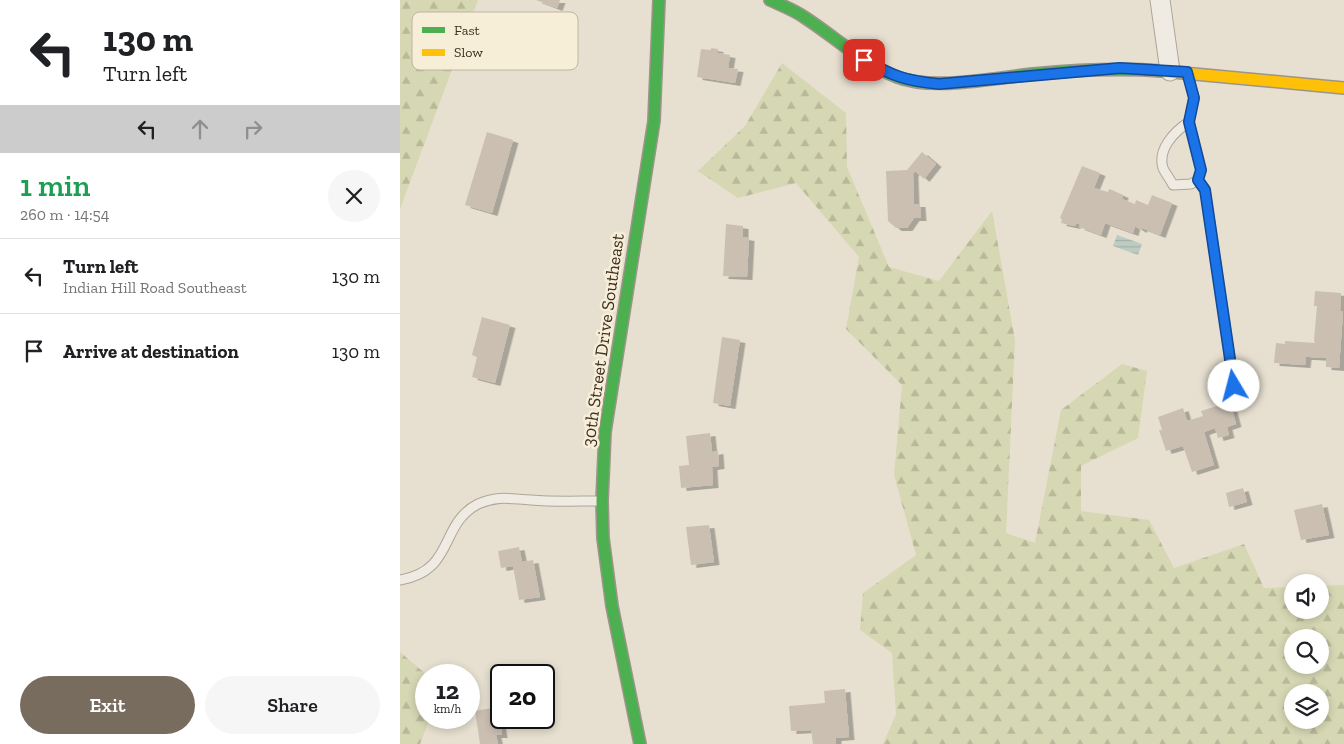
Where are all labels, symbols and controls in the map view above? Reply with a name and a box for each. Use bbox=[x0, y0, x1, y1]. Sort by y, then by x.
legend bbox=[412, 12, 578, 70]
text: 130 m bbox=[103, 18, 193, 60]
icon: left bbox=[20, 20, 85, 85]
text: Fast bbox=[454, 22, 481, 39]
pin bbox=[843, 39, 885, 81]
text: Slow bbox=[454, 44, 483, 61]
icon: arrive bbox=[850, 46, 878, 74]
text: Turn left bbox=[103, 60, 187, 87]
icon: left bbox=[133, 115, 161, 143]
icon: ahead bbox=[186, 115, 214, 143]
icon: right bbox=[239, 115, 267, 143]
text: 1 min bbox=[20, 168, 90, 204]
button: close bbox=[328, 170, 380, 222]
text: 260 m · 14:54 bbox=[20, 205, 109, 224]
street label: 30th Street Drive Southeast bbox=[577, 232, 629, 448]
text: Turn left bbox=[63, 255, 138, 278]
icon: left bbox=[20, 262, 48, 290]
text: 130 m bbox=[332, 265, 380, 288]
text: Indian Hill Road Southeast bbox=[63, 278, 247, 297]
icon: arrive bbox=[20, 337, 48, 365]
text: Arrive at destination bbox=[63, 340, 239, 363]
text: 130 m bbox=[332, 340, 380, 363]
position arrow bbox=[1207, 359, 1259, 411]
map controls bbox=[1284, 574, 1329, 729]
button: sound bbox=[1284, 574, 1329, 619]
button: search bbox=[1284, 629, 1329, 674]
speed limit sign: 20 bbox=[490, 664, 555, 729]
text: 12 bbox=[436, 675, 459, 705]
button: Exit bbox=[20, 676, 195, 734]
button: Share bbox=[205, 676, 380, 734]
button: layers bbox=[1284, 684, 1329, 729]
text: km/h bbox=[434, 702, 461, 716]

